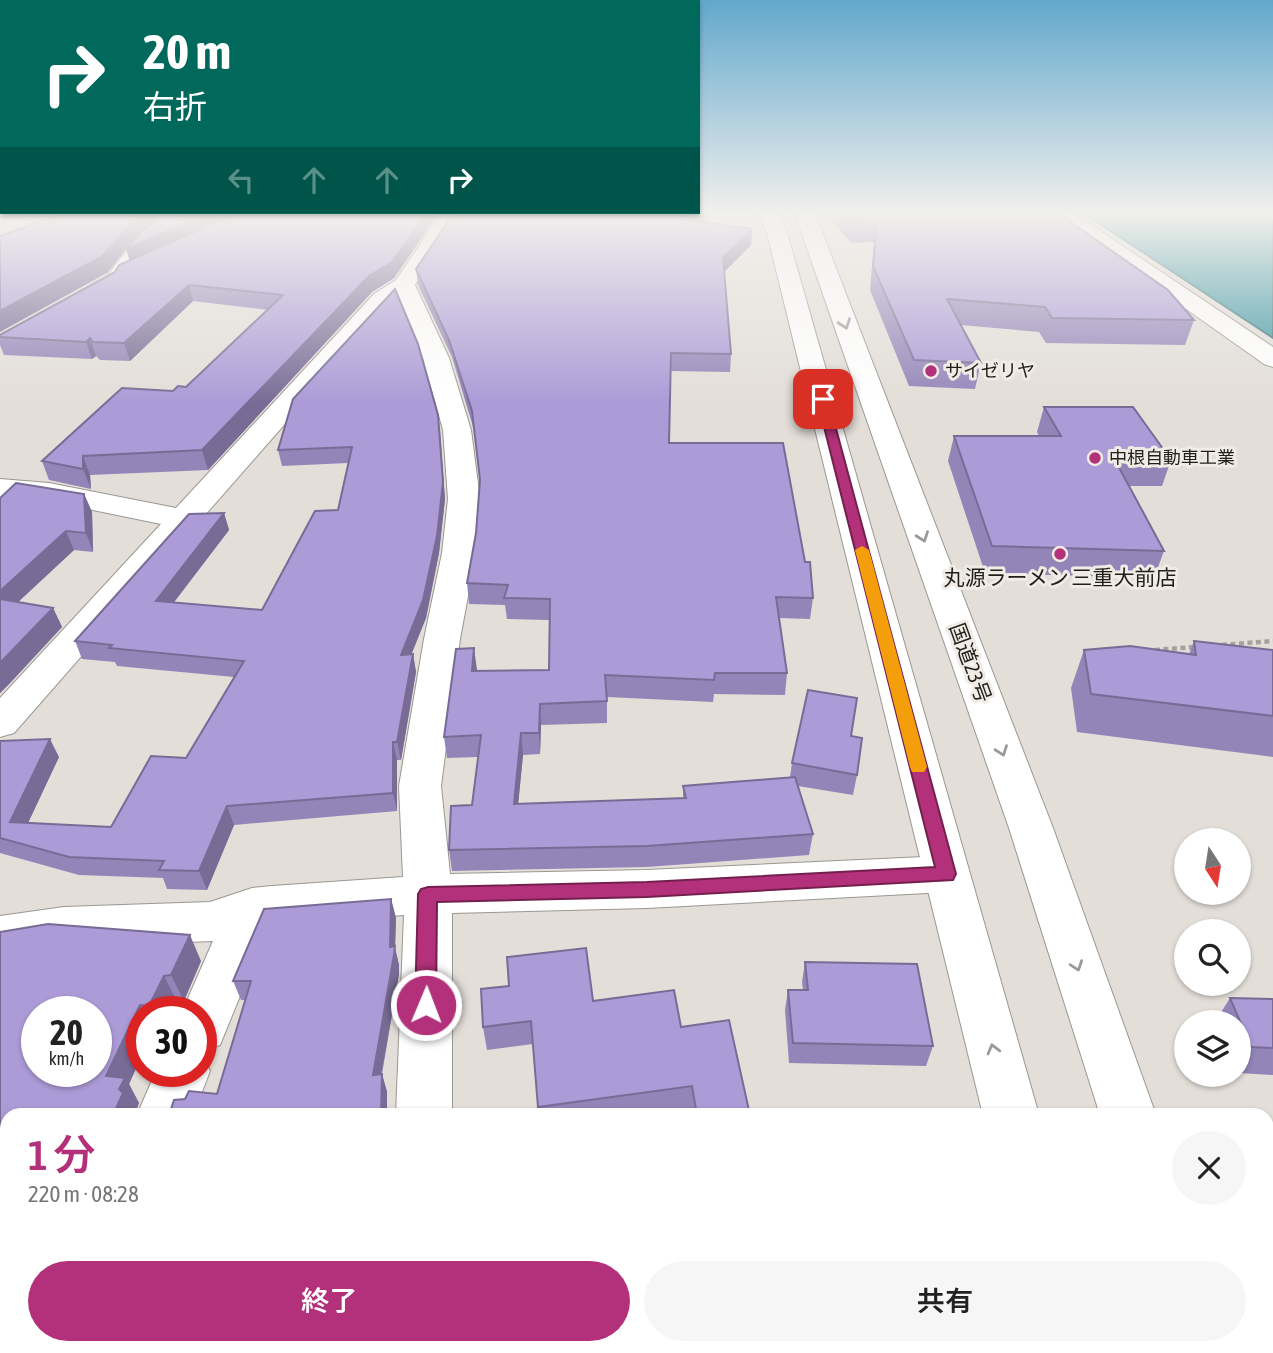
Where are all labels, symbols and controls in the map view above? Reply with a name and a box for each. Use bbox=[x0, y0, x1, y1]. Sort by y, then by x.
text: 20 m bbox=[143, 23, 231, 79]
icon: right bbox=[28, 28, 119, 119]
text: 右折 bbox=[143, 88, 207, 125]
icon: left bbox=[222, 161, 260, 199]
icon: ahead bbox=[295, 161, 333, 199]
icon: ahead bbox=[368, 161, 406, 199]
icon: right bbox=[441, 161, 479, 199]
one-way arrow bbox=[837, 317, 851, 329]
place label: サイゼリヤ bbox=[945, 360, 1035, 381]
marker: サイゼリヤ bbox=[923, 363, 939, 379]
pin bbox=[793, 369, 853, 429]
icon: arrive bbox=[804, 380, 842, 418]
place label: 中根自動車工業 bbox=[1109, 447, 1235, 468]
marker: 中根自動車工業 bbox=[1087, 450, 1103, 466]
one-way arrow bbox=[915, 531, 929, 543]
marker: 丸源ラーメン 三重大前店 bbox=[1052, 546, 1068, 562]
place label: 丸源ラーメン 三重大前店 bbox=[943, 565, 1177, 589]
street label: 国道23号 bbox=[946, 620, 996, 706]
one-way arrow bbox=[994, 744, 1008, 756]
north arrow bbox=[1174, 828, 1251, 905]
map controls bbox=[1174, 828, 1251, 1087]
button: search bbox=[1174, 919, 1251, 996]
one-way arrow bbox=[1069, 959, 1083, 971]
position arrow bbox=[389, 968, 463, 1042]
speed limit sign: 30 bbox=[126, 996, 217, 1087]
button: layers bbox=[1174, 1010, 1251, 1087]
text: 20 bbox=[50, 1012, 83, 1052]
one-way arrow bbox=[987, 1043, 1002, 1055]
text: km/h bbox=[49, 1048, 84, 1069]
text: 1 分 bbox=[28, 1131, 96, 1179]
button: close bbox=[1172, 1131, 1246, 1205]
text: 220 m · 08:28 bbox=[28, 1181, 139, 1207]
button: 終了 bbox=[28, 1261, 630, 1341]
button: 共有 bbox=[644, 1261, 1246, 1341]

